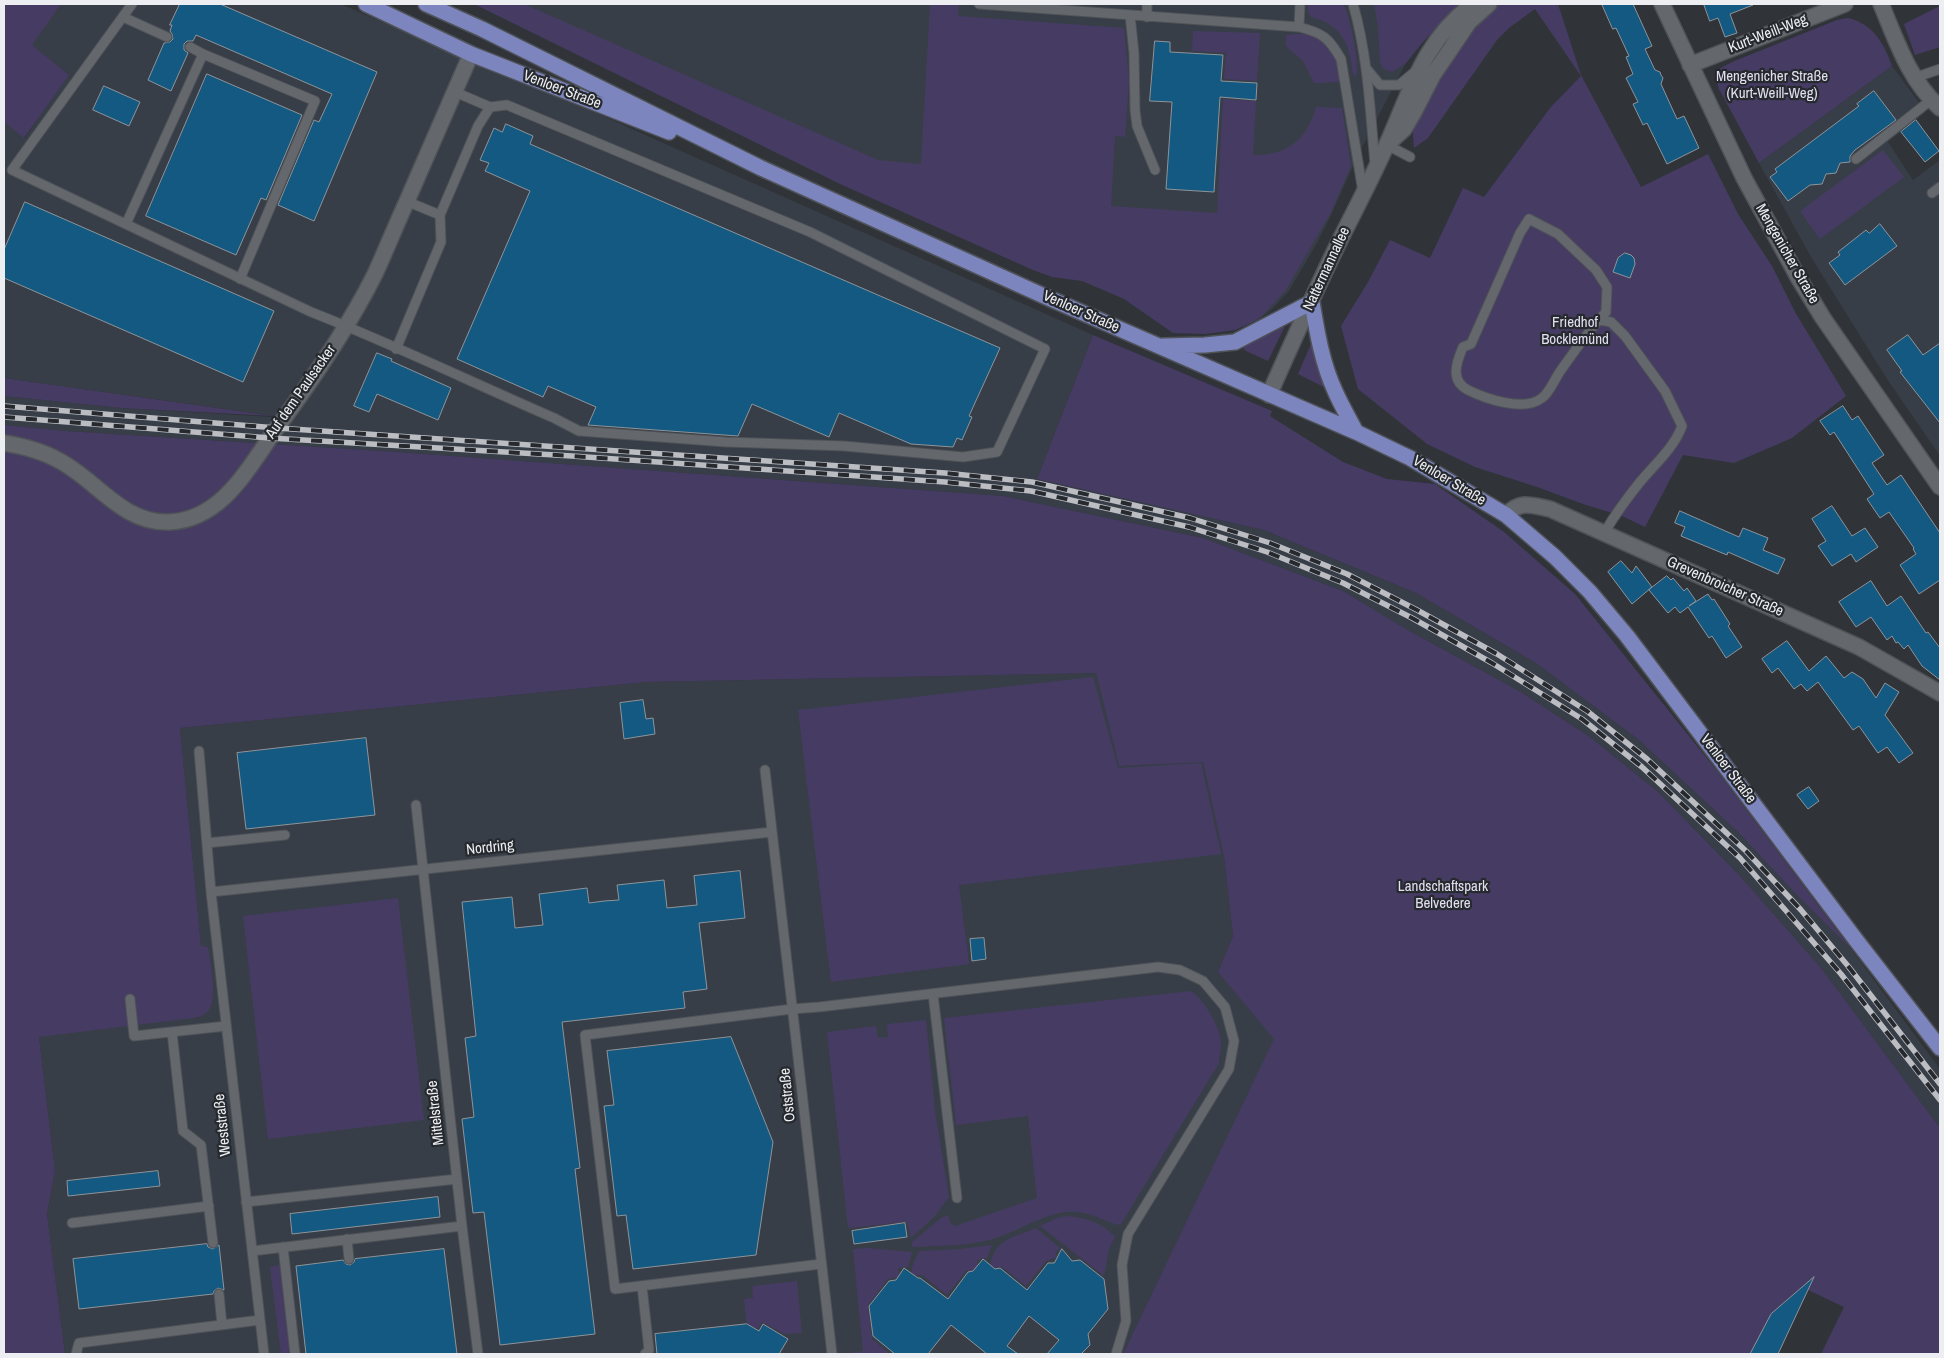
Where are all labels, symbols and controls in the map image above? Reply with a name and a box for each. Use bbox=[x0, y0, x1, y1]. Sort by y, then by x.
street label: Kurt-Weill-Weg bbox=[1726, 11, 1810, 57]
street label: Venloer Straße bbox=[520, 67, 604, 113]
park label: Mengenicher Straße (Kurt-Weill-Weg) bbox=[1716, 68, 1828, 103]
street label: Mengenicher Straße bbox=[1751, 201, 1823, 307]
street label: Nattermannallee bbox=[1300, 224, 1354, 314]
street label: Venloer Straße bbox=[1040, 287, 1122, 337]
park label: Friedhof Bocklemünd bbox=[1541, 314, 1609, 349]
street label: Auf dem Paulsacker bbox=[262, 342, 340, 442]
street label: Venloer Straße bbox=[1409, 452, 1489, 510]
street label: Grevenbroicher Straße bbox=[1664, 553, 1786, 621]
street label: Venloer Straße bbox=[1696, 731, 1760, 807]
street label: Nordring bbox=[465, 837, 515, 859]
park label: Landschaftspark Belvedere bbox=[1398, 878, 1488, 913]
street label: Oststraße bbox=[776, 1067, 800, 1123]
street label: Mittelstraße bbox=[424, 1080, 448, 1146]
street label: Weststraße bbox=[211, 1093, 235, 1157]

